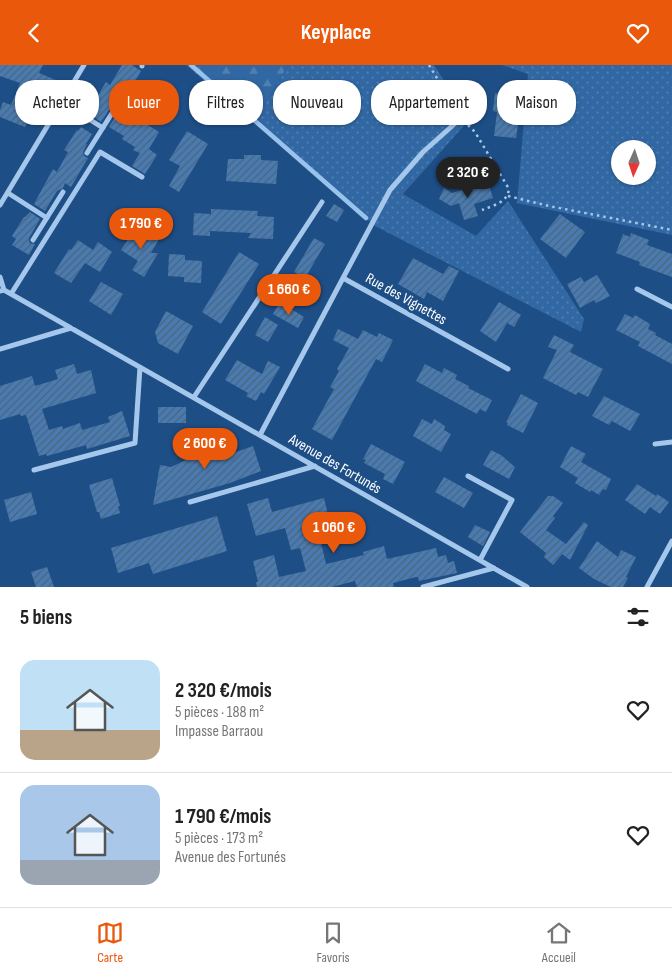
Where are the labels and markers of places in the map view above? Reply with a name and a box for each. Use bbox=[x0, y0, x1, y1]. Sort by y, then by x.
pin: 2 320 € bbox=[422, 157, 514, 199]
pin: 1 790 € bbox=[95, 207, 187, 250]
pin: 1 660 € bbox=[243, 273, 335, 316]
pin: 2 600 € bbox=[159, 427, 251, 470]
pin: 1 060 € bbox=[288, 511, 380, 554]

